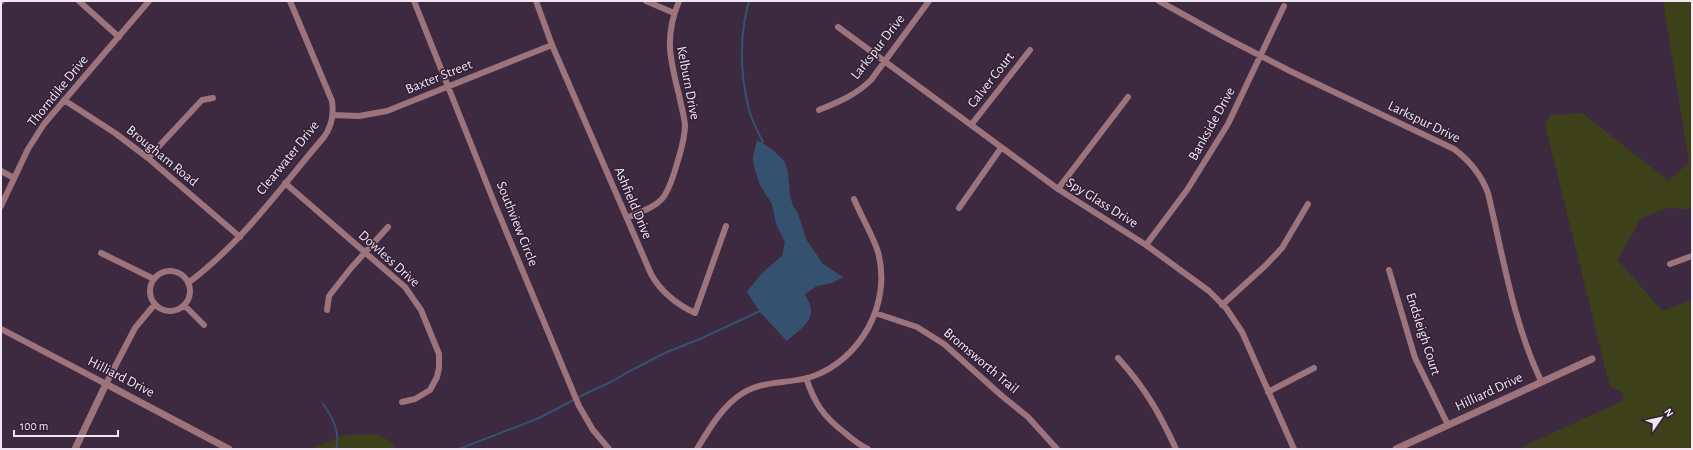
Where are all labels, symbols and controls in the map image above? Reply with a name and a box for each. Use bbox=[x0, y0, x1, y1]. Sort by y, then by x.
street label: Larkspur Drive bbox=[848, 12, 908, 82]
street label: Kelburn Drive bbox=[674, 45, 702, 121]
street label: Calver Court bbox=[965, 49, 1017, 110]
street label: Thorndike Drive bbox=[25, 53, 91, 129]
street label: Baxter Street bbox=[404, 57, 475, 97]
street label: Bankside Drive bbox=[1186, 85, 1238, 163]
street label: Larkspur Drive bbox=[1386, 99, 1462, 145]
street label: Clearwater Drive bbox=[254, 118, 322, 198]
street label: Brougham Road bbox=[124, 123, 200, 189]
street label: Ashfield Drive bbox=[612, 165, 654, 241]
street label: Spy Glass Drive bbox=[1064, 175, 1140, 231]
street label: Southview Circle bbox=[494, 180, 540, 268]
street label: Dowless Drive bbox=[356, 228, 422, 290]
street label: Endsleigh Court bbox=[1403, 291, 1443, 377]
street label: Bromsworth Trail bbox=[941, 326, 1021, 396]
street label: Hilliard Drive bbox=[85, 354, 157, 400]
street label: Hilliard Drive bbox=[1453, 370, 1525, 414]
north arrow bbox=[1641, 398, 1681, 438]
text: N bbox=[1662, 406, 1676, 419]
scale bar bbox=[14, 412, 118, 438]
text: 100 m bbox=[20, 420, 48, 432]

